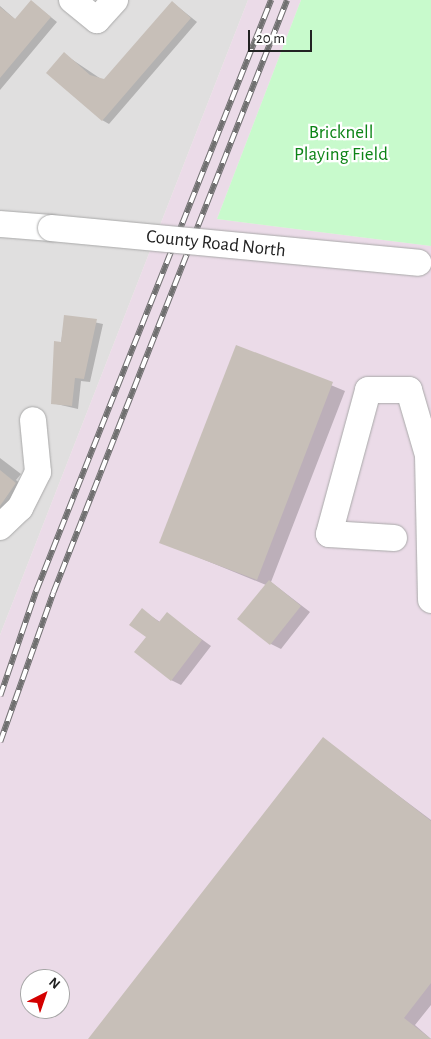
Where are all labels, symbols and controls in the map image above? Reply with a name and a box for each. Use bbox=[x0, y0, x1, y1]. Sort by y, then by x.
scale bar bbox=[251, 20, 315, 52]
text: 20 m bbox=[256, 31, 285, 46]
park label: Bricknell Playing Field bbox=[294, 122, 388, 166]
street label: County Road North bbox=[145, 225, 287, 263]
north arrow bbox=[20, 969, 70, 1019]
text: N bbox=[46, 975, 62, 992]

